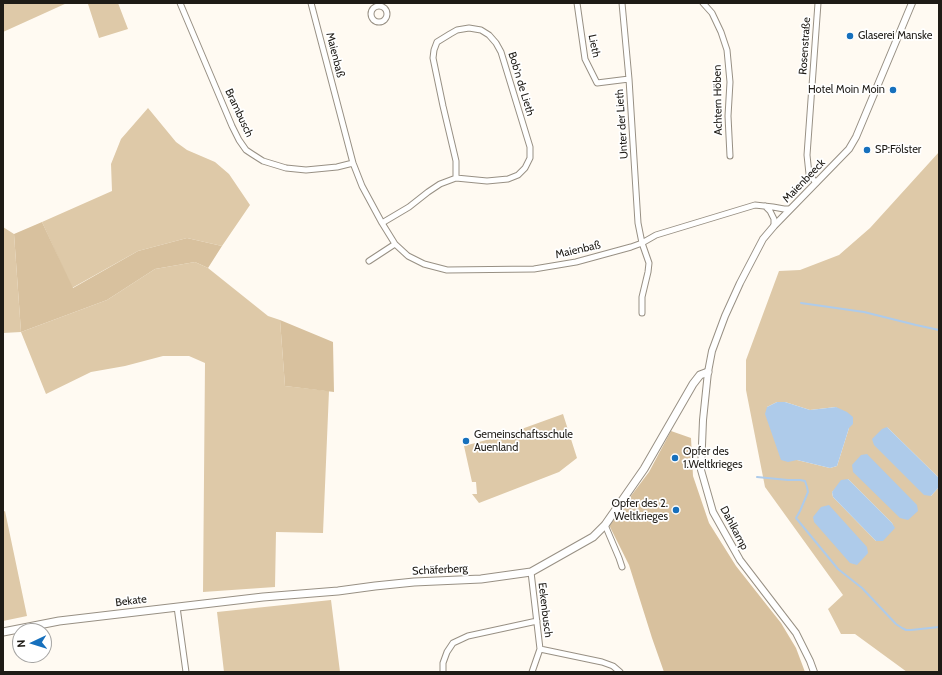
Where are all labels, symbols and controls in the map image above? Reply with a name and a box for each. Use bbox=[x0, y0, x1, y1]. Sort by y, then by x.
street label: Rosenstraße bbox=[796, 17, 814, 75]
place label: Glaserei Manske bbox=[858, 29, 932, 43]
street label: Maienbaß bbox=[323, 31, 347, 79]
marker: Glaserei Manske bbox=[845, 31, 855, 41]
street label: Lieth bbox=[585, 33, 603, 59]
street label: Bob'n de Lieth bbox=[505, 50, 537, 118]
street label: Achtern Höben bbox=[711, 65, 725, 135]
place label: Hotel Moin Moin bbox=[808, 83, 885, 97]
marker: Hotel Moin Moin bbox=[888, 85, 898, 95]
street label: Brambusch bbox=[222, 87, 256, 139]
street label: Unter der Lieth bbox=[613, 89, 631, 159]
place label: SP:Fölster bbox=[875, 143, 921, 157]
marker: SP:Fölster bbox=[862, 145, 872, 155]
street label: Maienbeeck bbox=[780, 156, 828, 206]
street label: Maienbaß bbox=[554, 238, 602, 262]
place label: Gemeinschaftsschule Auenland bbox=[474, 428, 573, 454]
marker: Gemeinschaftsschule Auenland bbox=[461, 436, 471, 446]
place label: Opfer des 1.Weltkrieges bbox=[683, 445, 742, 471]
marker: Opfer des 1.Weltkrieges bbox=[670, 453, 680, 463]
place label: Opfer des 2. Weltkrieges bbox=[612, 497, 668, 523]
street label: Dahlkamp bbox=[717, 504, 751, 552]
marker: Opfer des 2. Weltkrieges bbox=[671, 505, 681, 515]
street label: Schäferberg bbox=[412, 562, 468, 578]
street label: Eekenbusch bbox=[535, 582, 555, 638]
street label: Bekate bbox=[115, 593, 147, 609]
north arrow bbox=[12, 623, 52, 663]
text: N bbox=[14, 639, 28, 648]

